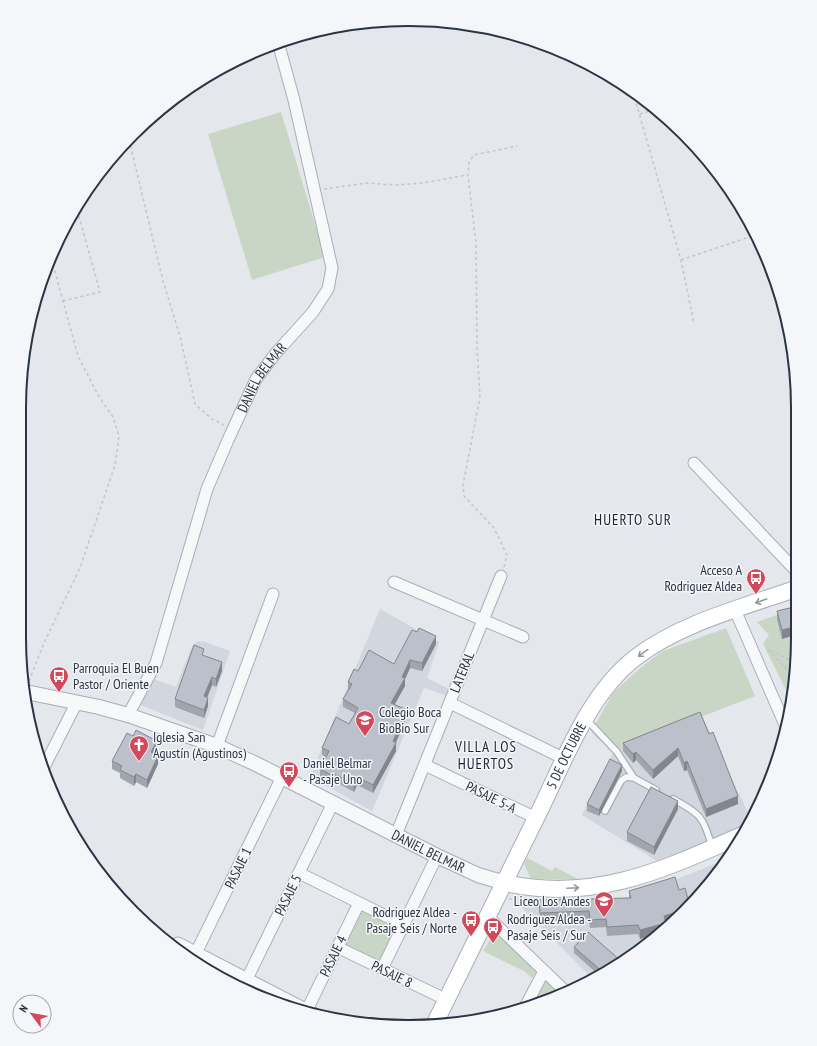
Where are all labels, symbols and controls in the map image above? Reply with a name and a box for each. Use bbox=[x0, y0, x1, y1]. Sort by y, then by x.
street label: DANIEL BELMAR bbox=[233, 338, 290, 415]
district label: HUERTO SUR bbox=[594, 510, 672, 529]
place label: Acceso A Rodriguez Aldea bbox=[664, 561, 742, 595]
bus stop icon: Acceso A Rodriguez Aldea bbox=[745, 567, 767, 595]
one-way arrow bbox=[755, 597, 767, 605]
street label: LATERAL bbox=[446, 649, 478, 695]
one-way arrow bbox=[637, 649, 648, 657]
place label: Parroquia El Buen Pastor / Oriente bbox=[73, 659, 159, 693]
bus stop icon: Parroquia El Buen Pastor / Oriente bbox=[48, 665, 70, 693]
place label: Colegio Boca BioBio Sur bbox=[379, 703, 441, 737]
school or university icon: Colegio Boca BioBio Sur bbox=[354, 709, 376, 737]
street label: 5 DE OCTUBRE bbox=[542, 719, 590, 792]
place label: Iglesia San Agustín (Agustinos) bbox=[153, 728, 247, 762]
church icon: Iglesia San Agustín (Agustinos) bbox=[128, 734, 150, 762]
district label: VILLA LOS HUERTOS bbox=[454, 737, 517, 773]
place label: Daniel Belmar - Pasaje Uno bbox=[303, 754, 371, 788]
bus stop icon: Daniel Belmar - Pasaje Uno bbox=[278, 760, 300, 788]
street label: PASAJE 5-A bbox=[463, 777, 520, 817]
street label: DANIEL BELMAR bbox=[389, 825, 468, 877]
street label: PASAJE 1 bbox=[220, 845, 256, 891]
street label: PASAJE 5 bbox=[270, 872, 306, 918]
one-way arrow bbox=[566, 884, 579, 891]
school or university icon: Liceo Los Andes bbox=[593, 890, 615, 918]
place label: Liceo Los Andes bbox=[514, 892, 590, 910]
place label: Rodriguez Aldea - Pasaje Seis / Norte bbox=[366, 903, 457, 937]
bus stop icon: Rodriguez Aldea - Pasaje Seis / Norte bbox=[460, 909, 482, 937]
place label: Rodriguez Aldea - Pasaje Seis / Sur bbox=[507, 910, 591, 944]
bus stop icon: Rodriguez Aldea - Pasaje Seis / Sur bbox=[482, 916, 504, 944]
street label: PASAJE 4 bbox=[315, 932, 351, 979]
street label: PASAJE 8 bbox=[369, 956, 415, 992]
north arrow bbox=[12, 994, 52, 1034]
text: N bbox=[16, 1002, 31, 1015]

